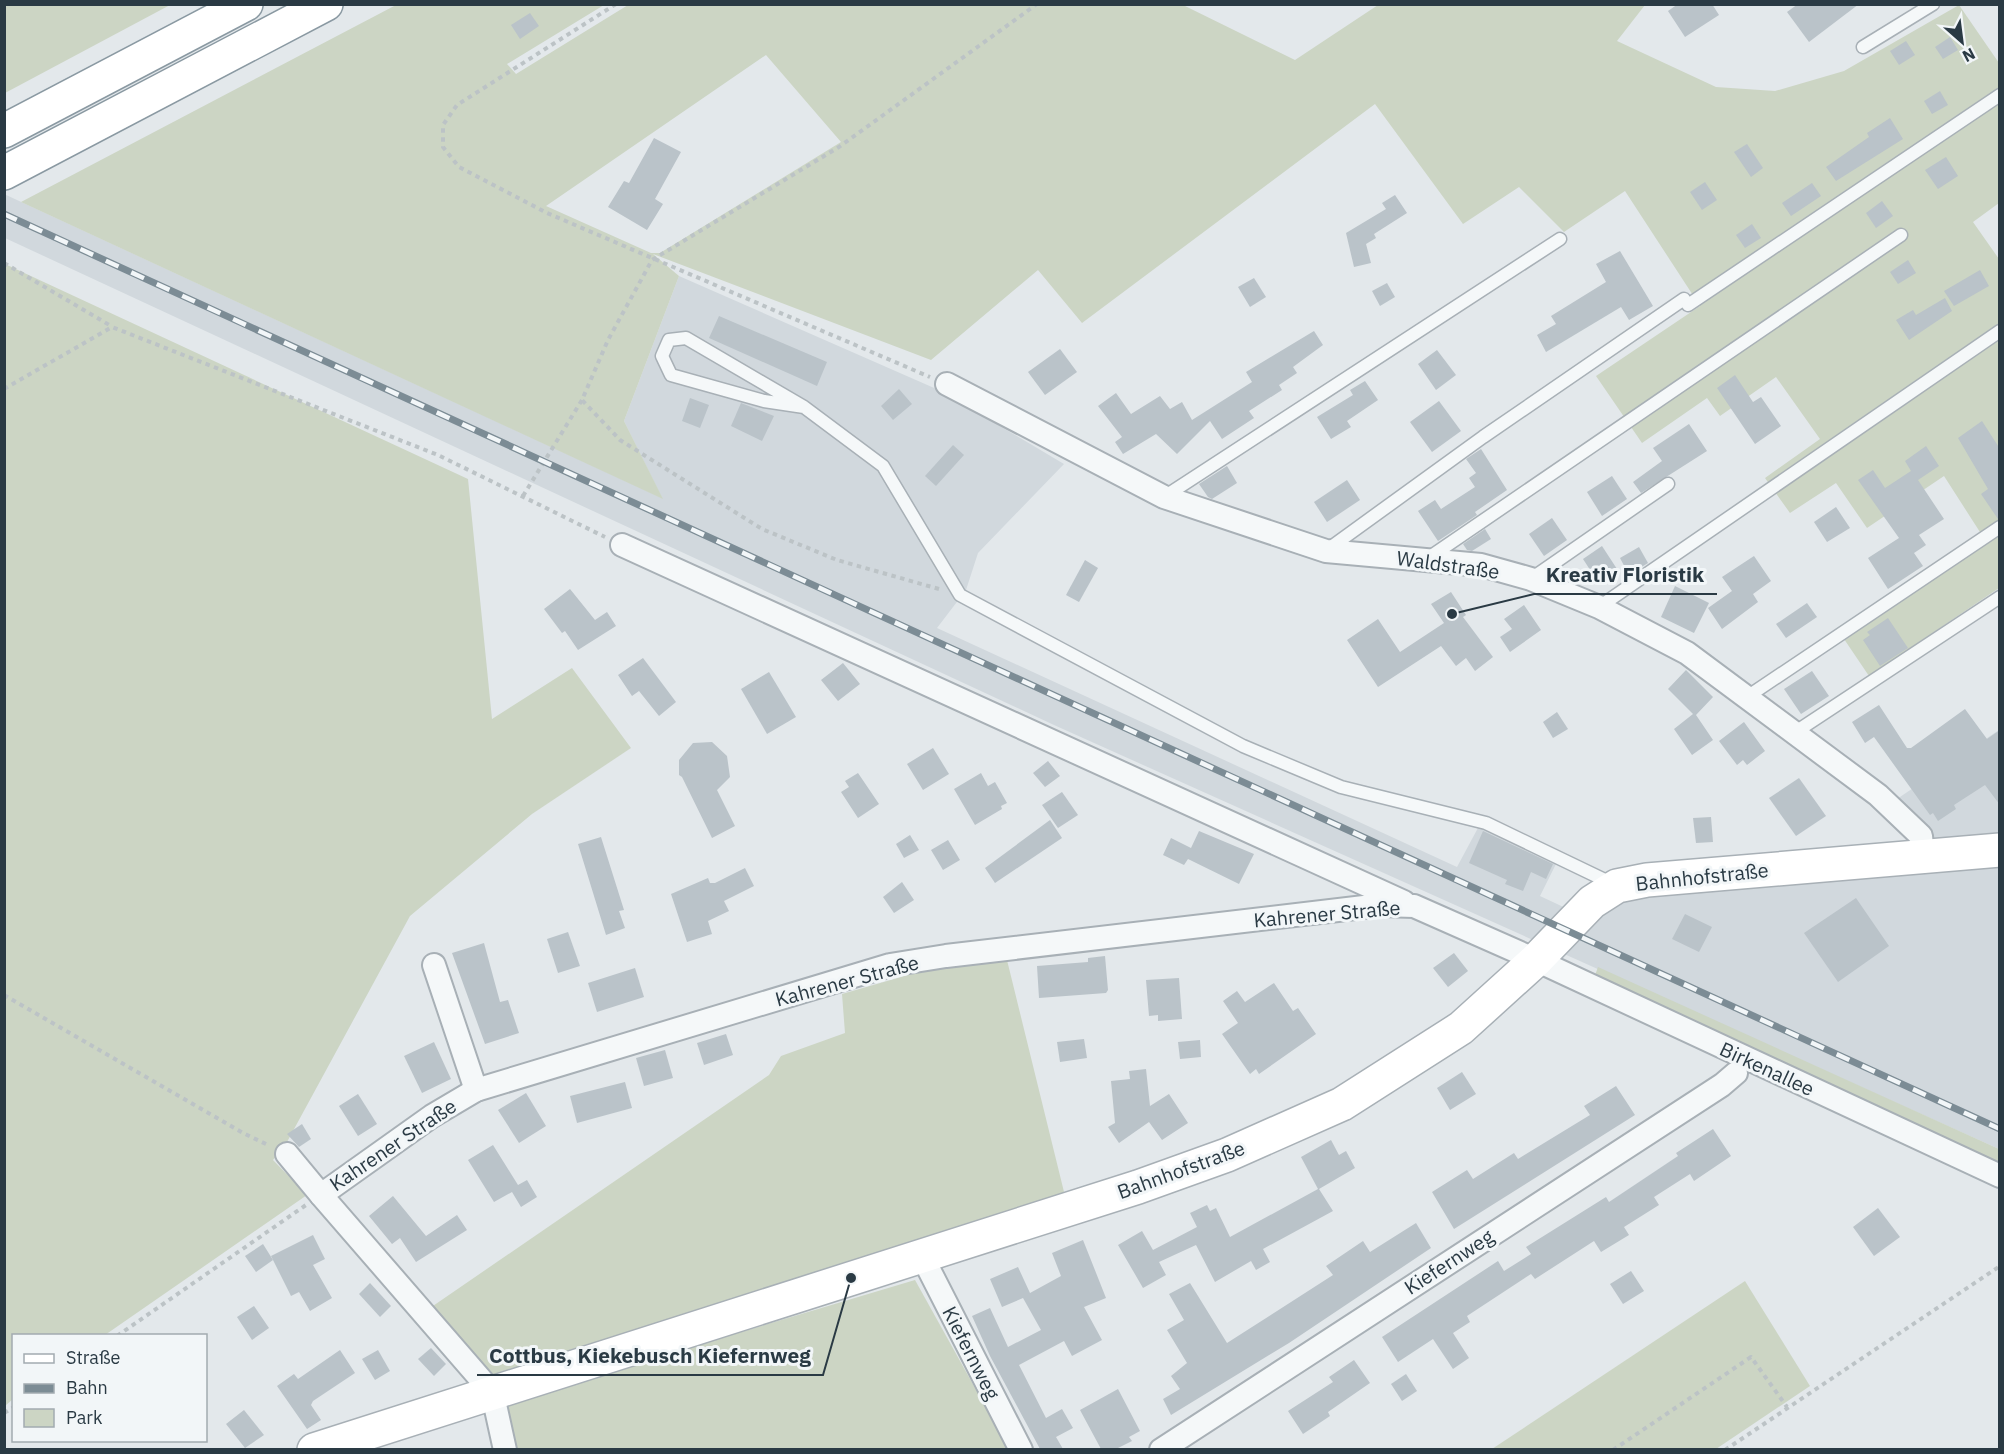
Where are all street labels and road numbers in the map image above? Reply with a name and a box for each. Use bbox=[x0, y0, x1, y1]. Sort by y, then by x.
street label: Waldstraße bbox=[1395, 544, 1501, 585]
street label: Bahnhofstraße bbox=[1634, 856, 1770, 897]
street label: Kahrener Straße bbox=[1252, 894, 1402, 933]
street label: Kahrener Straße bbox=[772, 948, 922, 1013]
street label: Birkenallee bbox=[1716, 1035, 1819, 1102]
street label: Kahrener Straße bbox=[324, 1092, 461, 1197]
street label: Bahnhofstraße bbox=[1113, 1134, 1248, 1205]
street label: Kiefernweg bbox=[1399, 1222, 1499, 1301]
street label: Kiefernweg bbox=[936, 1301, 1007, 1404]

